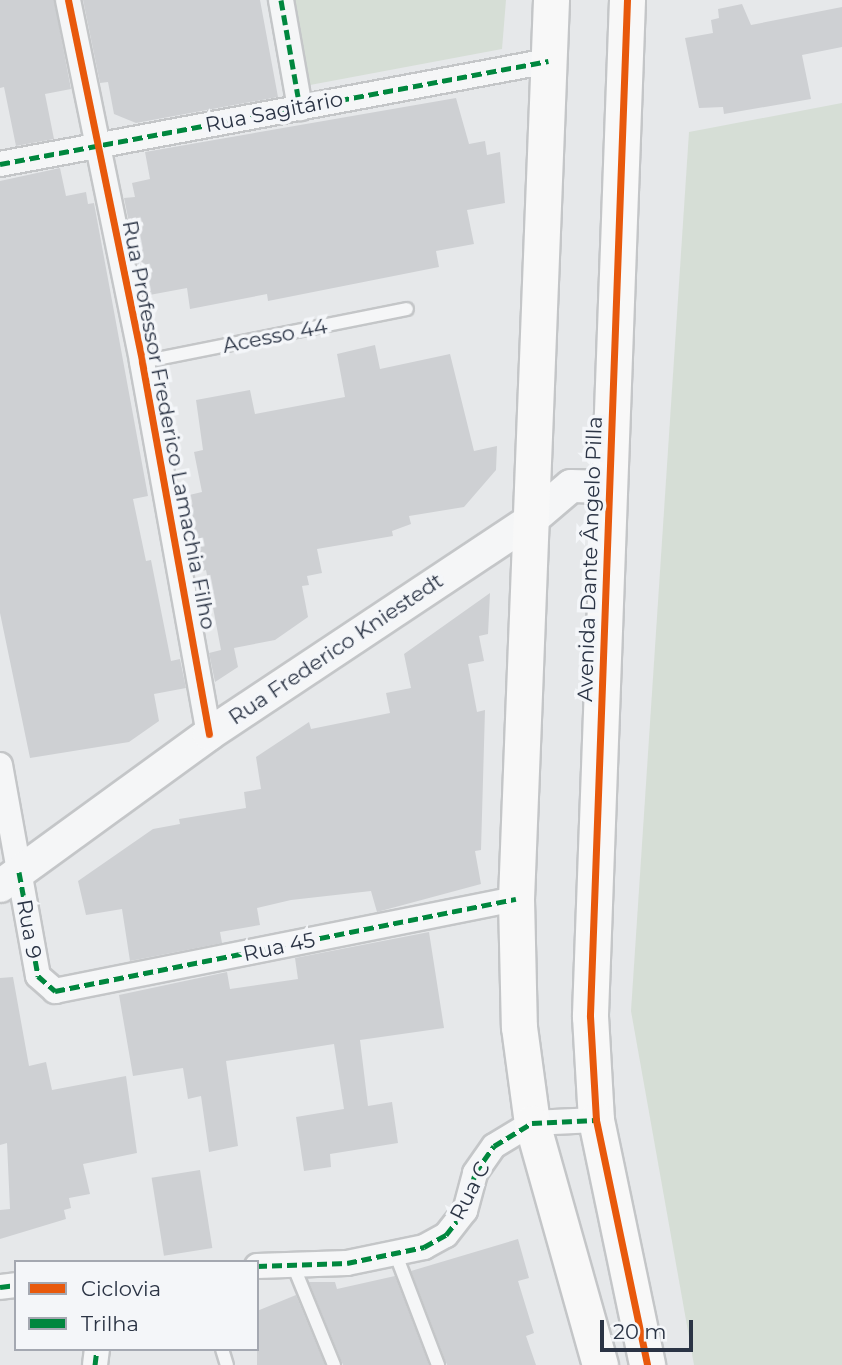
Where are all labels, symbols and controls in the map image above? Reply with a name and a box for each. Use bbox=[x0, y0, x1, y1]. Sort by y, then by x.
street label: Rua Sagitário bbox=[203, 86, 345, 138]
street label: Rua Professor Frederico Lamachia Filho bbox=[117, 218, 221, 632]
street label: Acesso 44 bbox=[220, 313, 330, 359]
street label: Avenida Dante Ângelo Pilla bbox=[572, 416, 608, 702]
street label: Rua Frederico Kniestedt bbox=[224, 568, 448, 730]
street label: Rua 9 bbox=[11, 897, 47, 961]
street label: Rua 45 bbox=[241, 927, 317, 967]
street label: Rua C bbox=[445, 1158, 495, 1224]
legend bbox=[14, 1260, 259, 1351]
text: Ciclovia bbox=[81, 1276, 161, 1301]
scale bar bbox=[604, 1306, 697, 1350]
text: Trilha bbox=[81, 1311, 139, 1336]
text: 20 m bbox=[613, 1319, 667, 1344]

